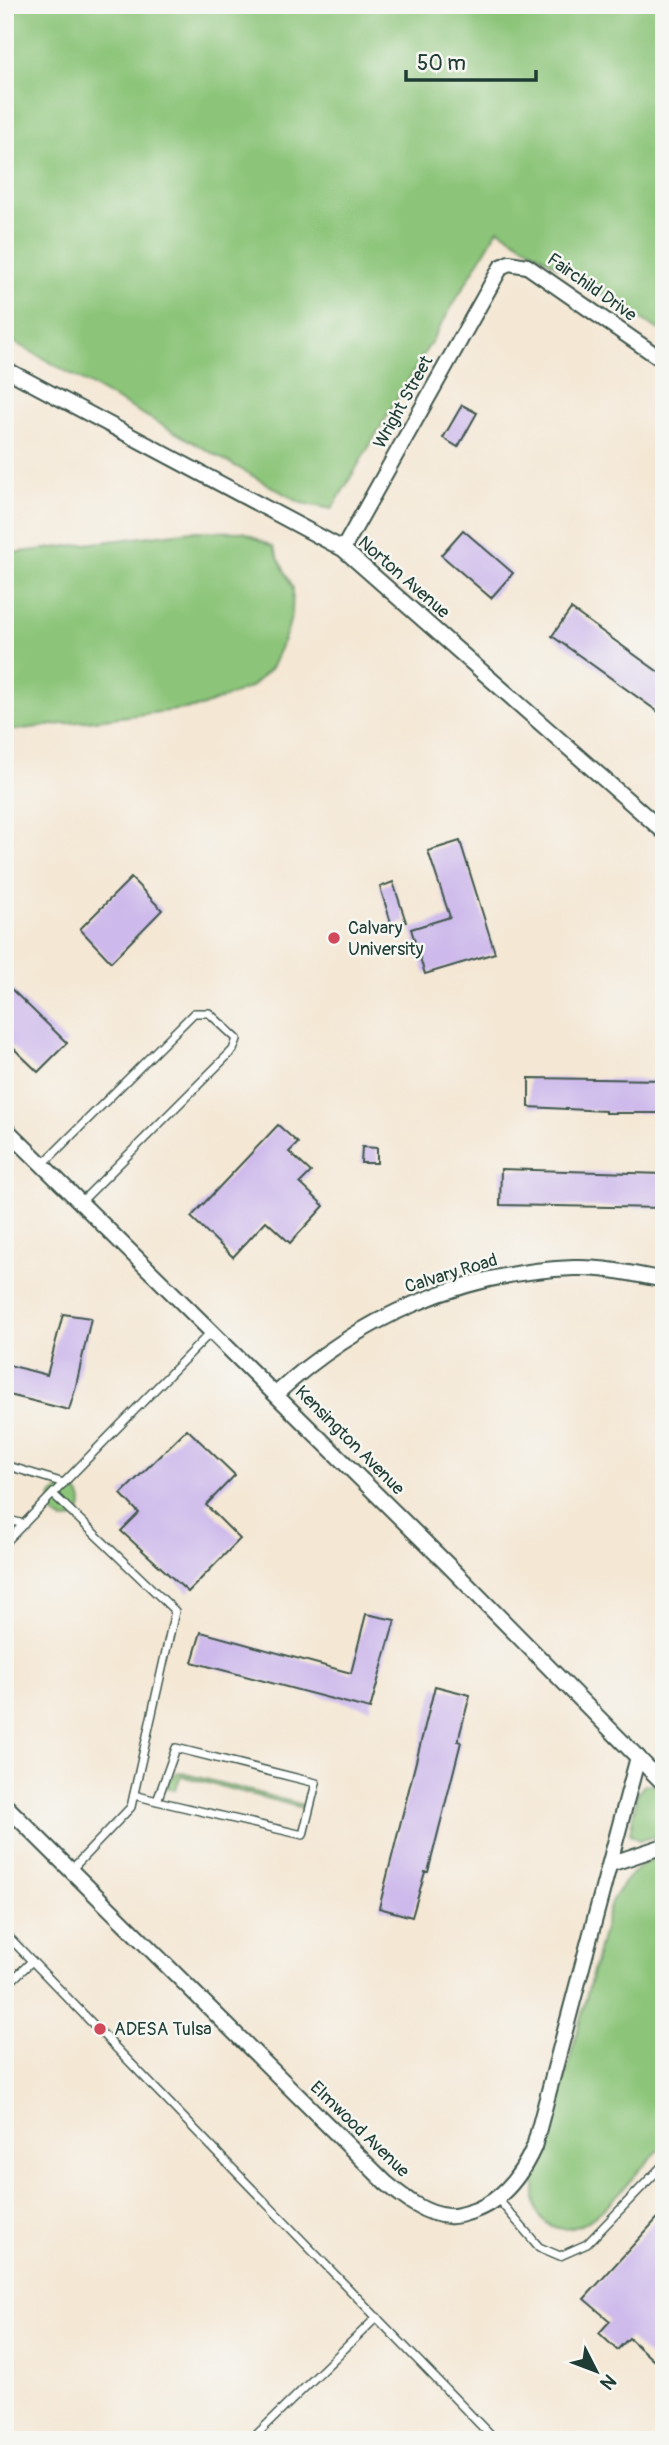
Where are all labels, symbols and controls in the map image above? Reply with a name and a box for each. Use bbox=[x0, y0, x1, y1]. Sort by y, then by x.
scale bar bbox=[406, 38, 536, 82]
text: 50 m bbox=[417, 50, 466, 77]
street label: Fairchild Drive bbox=[542, 248, 641, 327]
street label: Wright Street bbox=[368, 351, 439, 453]
street label: Norton Avenue bbox=[353, 531, 454, 624]
place label: Calvary University bbox=[348, 917, 424, 961]
marker: Calvary University bbox=[326, 930, 342, 946]
street label: Calvary Road bbox=[402, 1249, 500, 1298]
street label: Kensington Avenue bbox=[290, 1381, 409, 1500]
place label: ADESA Tulsa bbox=[114, 2018, 212, 2041]
marker: ADESA Tulsa bbox=[92, 2021, 108, 2037]
street label: Elmwood Avenue bbox=[305, 2076, 414, 2183]
north arrow bbox=[560, 2336, 630, 2406]
text: N bbox=[595, 2369, 621, 2395]

